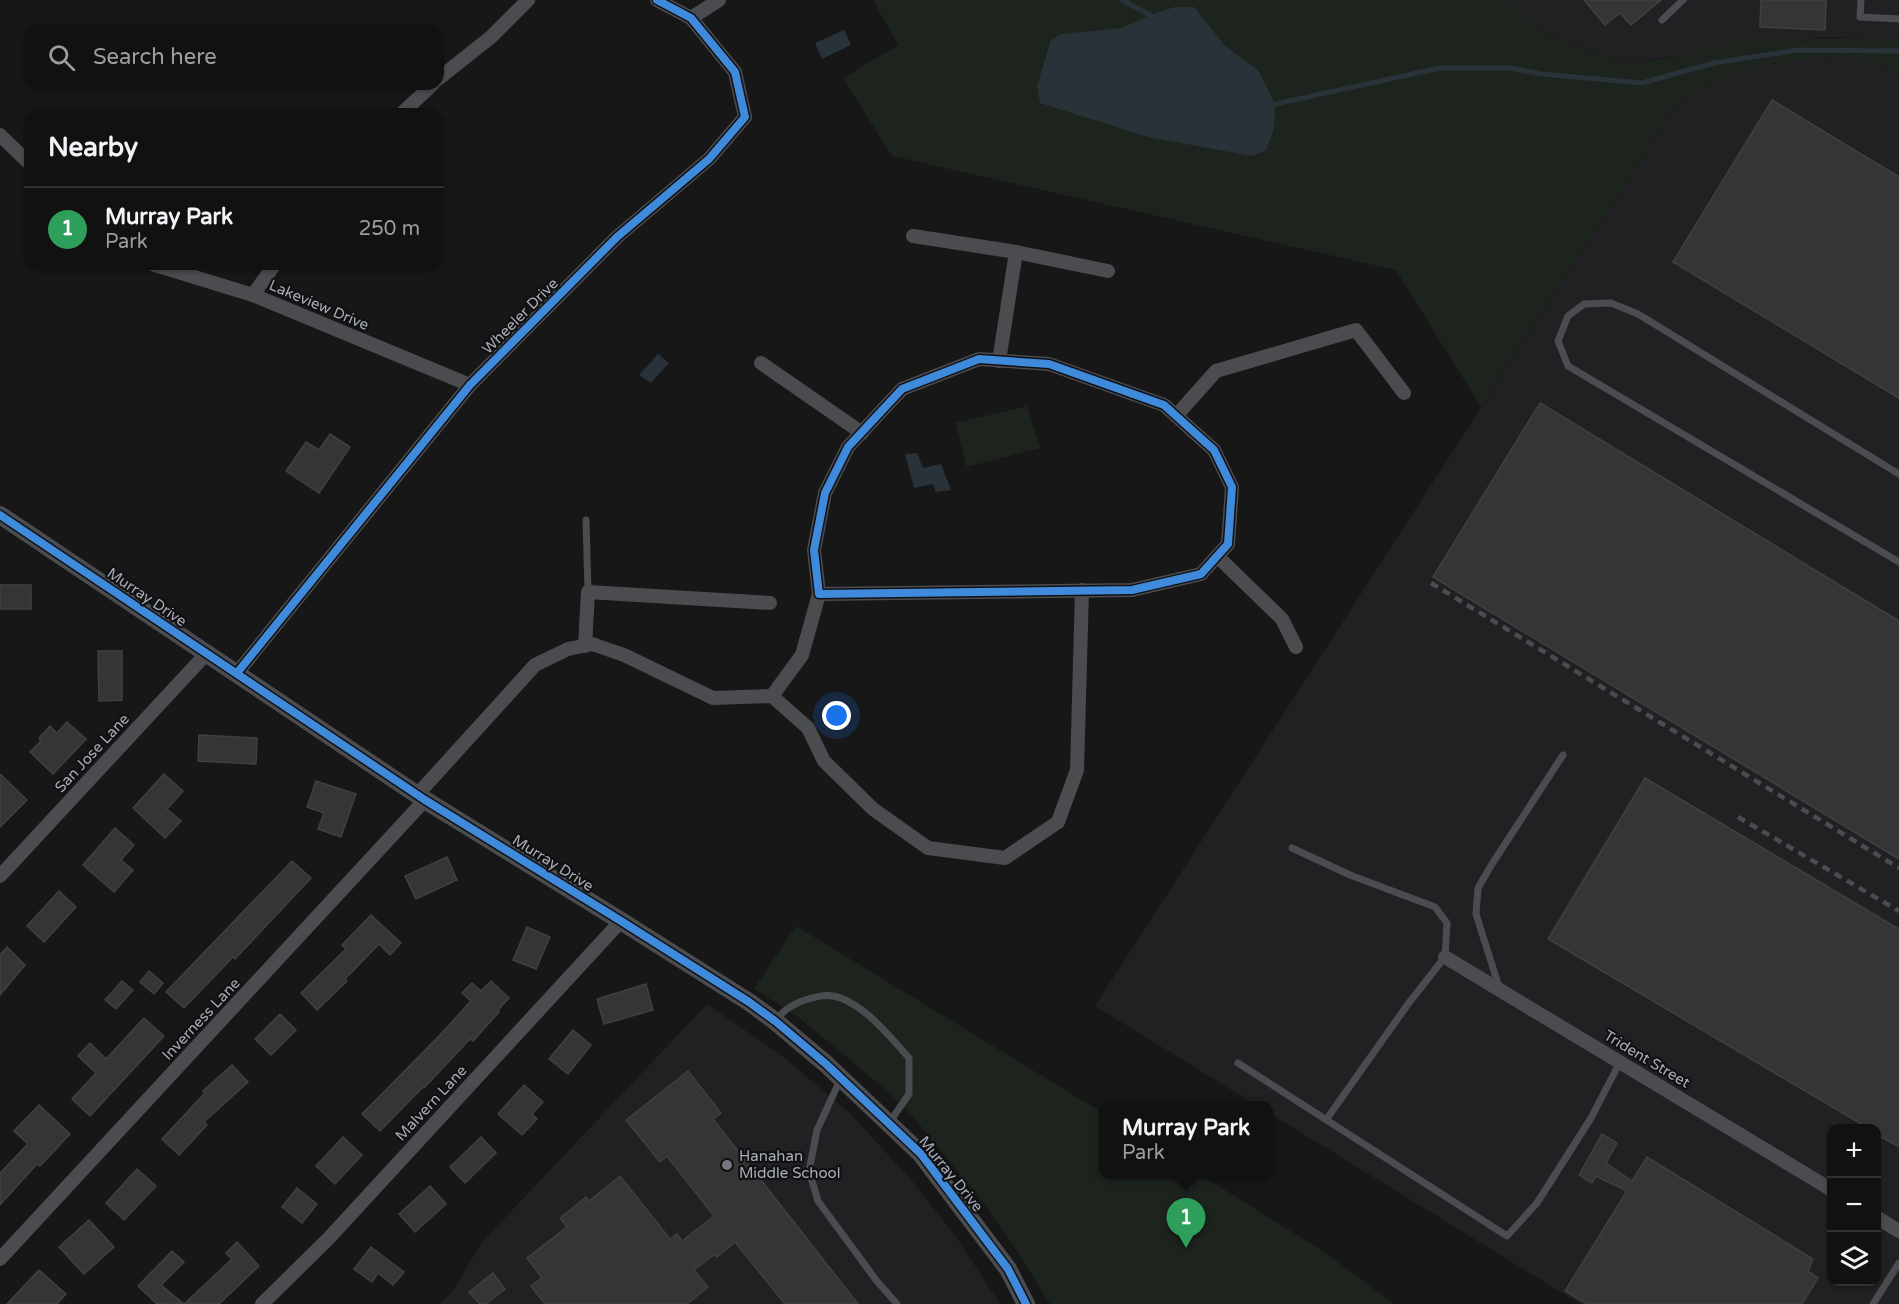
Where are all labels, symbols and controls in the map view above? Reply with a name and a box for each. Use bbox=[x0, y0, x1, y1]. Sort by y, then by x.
search box bbox=[24, 24, 444, 90]
icon: search bbox=[45, 41, 78, 74]
text: Search here bbox=[93, 44, 217, 70]
text: Nearby bbox=[48, 132, 138, 163]
text: Murray Park bbox=[105, 204, 233, 230]
text: 1 bbox=[61, 217, 74, 241]
text: 250 m bbox=[359, 217, 420, 241]
text: Park bbox=[105, 230, 148, 254]
street label: Wheeler Drive bbox=[478, 274, 562, 358]
street label: Lakeview Drive bbox=[267, 276, 371, 334]
street label: Murray Drive bbox=[104, 564, 190, 630]
your location bbox=[822, 701, 851, 730]
street label: San Jose Lane bbox=[51, 710, 133, 796]
street label: Murray Drive bbox=[509, 831, 597, 895]
street label: Inverness Lane bbox=[158, 974, 244, 1064]
street label: Trident Street bbox=[1601, 1026, 1693, 1092]
street label: Malvern Lane bbox=[392, 1062, 470, 1144]
popup bbox=[1099, 1101, 1273, 1179]
text: Murray Park bbox=[1122, 1115, 1250, 1141]
map controls bbox=[1827, 1124, 1881, 1286]
button: + bbox=[1827, 1124, 1881, 1178]
street label: Murray Drive bbox=[915, 1133, 987, 1215]
text: Park bbox=[1122, 1141, 1165, 1165]
place label: Hanahan Middle School bbox=[739, 1147, 840, 1182]
marker: Hanahan Middle School bbox=[720, 1158, 734, 1172]
button: − bbox=[1827, 1178, 1881, 1232]
pin: 1 bbox=[1166, 1198, 1206, 1248]
button: layers bbox=[1827, 1232, 1881, 1286]

